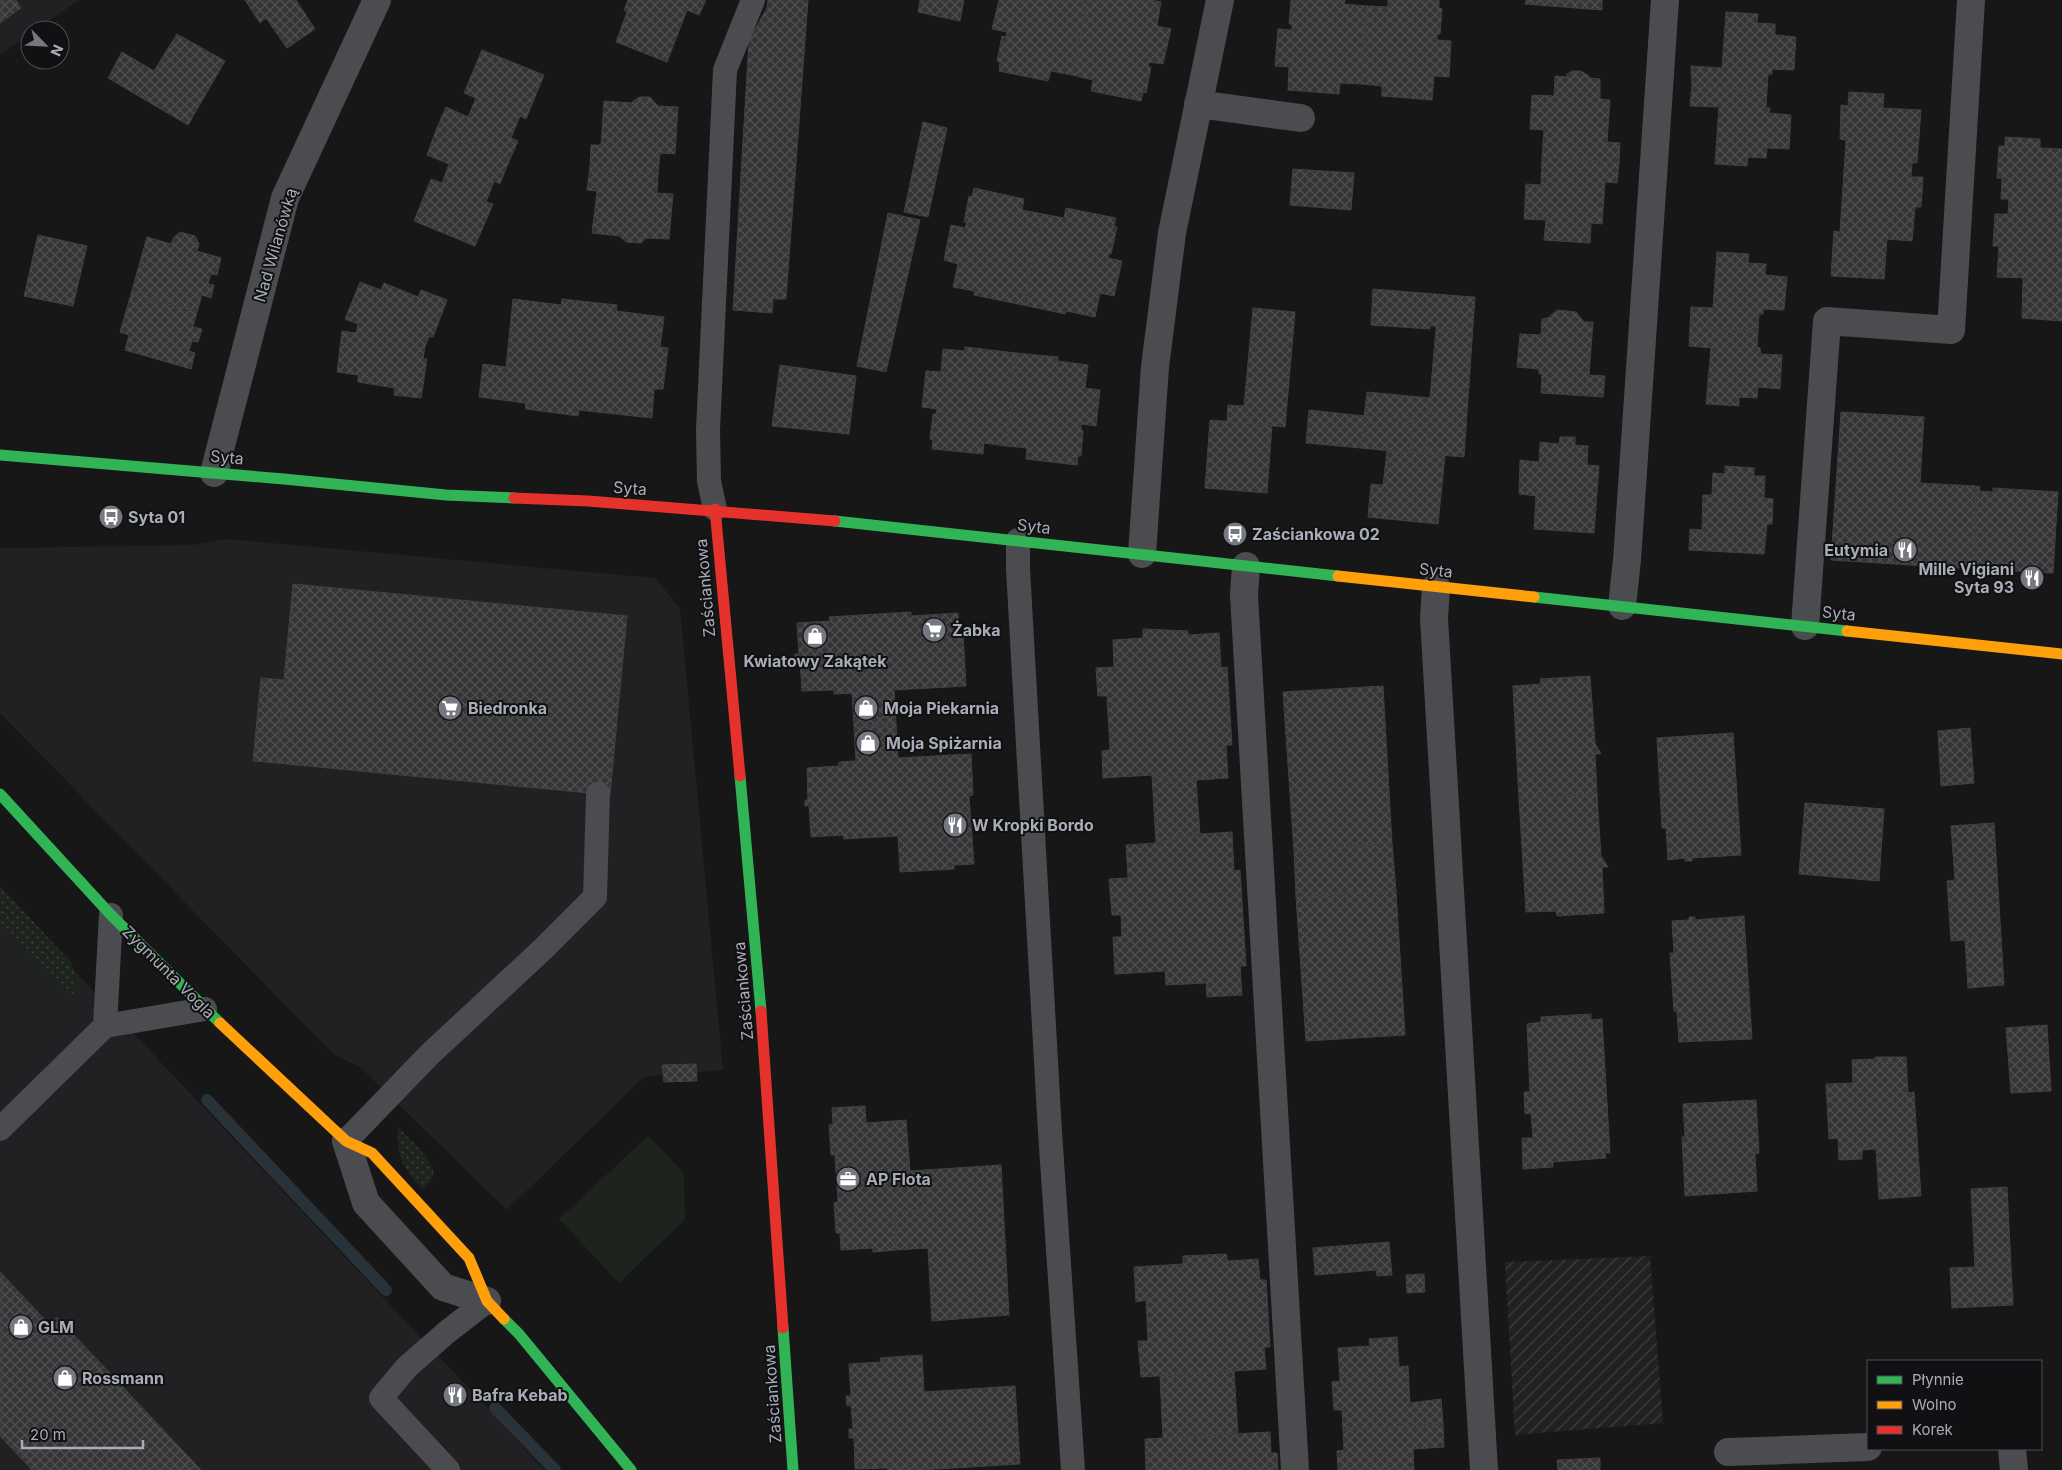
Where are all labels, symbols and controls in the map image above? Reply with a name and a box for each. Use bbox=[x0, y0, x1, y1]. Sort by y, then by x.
north arrow bbox=[20, 20, 70, 70]
text: N bbox=[47, 42, 67, 59]
street label: Nad Wilanówką bbox=[249, 186, 301, 304]
street label: Syta bbox=[209, 446, 245, 468]
street label: Syta bbox=[612, 477, 648, 499]
bus stop icon: Syta 01 bbox=[98, 504, 124, 530]
place label: Syta 01 bbox=[128, 507, 185, 527]
street label: Syta bbox=[1016, 514, 1052, 538]
bus stop icon: Zaściankowa 02 bbox=[1222, 521, 1248, 547]
place label: Zaściankowa 02 bbox=[1252, 524, 1380, 544]
restaurant icon: Eutymia bbox=[1892, 537, 1918, 563]
street label: Zaściankowa bbox=[691, 538, 719, 638]
place label: Eutymia bbox=[1824, 540, 1888, 560]
street label: Syta bbox=[1418, 558, 1454, 582]
place label: Mille Vigiani Syta 93 bbox=[1918, 559, 2014, 597]
restaurant icon: Mille Vigiani Syta 93 bbox=[2019, 565, 2045, 591]
street label: Syta bbox=[1821, 601, 1857, 625]
supermarket icon: Żabka bbox=[921, 617, 947, 643]
place label: Żabka bbox=[952, 620, 1001, 640]
shop icon: Kwiatowy Zakątek bbox=[802, 623, 828, 649]
place label: Kwiatowy Zakątek bbox=[743, 651, 887, 671]
supermarket icon: Biedronka bbox=[437, 695, 463, 721]
shop icon: Moja Piekarnia bbox=[853, 695, 879, 721]
place label: Biedronka bbox=[468, 698, 547, 718]
place label: Moja Piekarnia bbox=[884, 698, 999, 718]
shop icon: Moja Spiżarnia bbox=[855, 730, 881, 756]
place label: Moja Spiżarnia bbox=[886, 733, 1002, 753]
restaurant icon: W Kropki Bordo bbox=[942, 812, 968, 838]
place label: W Kropki Bordo bbox=[972, 815, 1094, 835]
street label: Zygmunta Vogla bbox=[119, 922, 219, 1022]
street label: Zaściankowa bbox=[729, 941, 757, 1041]
office icon: AP Flota bbox=[835, 1166, 861, 1192]
place label: AP Flota bbox=[866, 1169, 931, 1189]
shop icon: GLM bbox=[8, 1314, 34, 1340]
place label: GLM bbox=[38, 1317, 74, 1337]
street label: Zaściankowa bbox=[759, 1344, 785, 1444]
legend bbox=[1867, 1360, 2042, 1450]
shop icon: Rossmann bbox=[52, 1365, 78, 1391]
place label: Rossmann bbox=[82, 1368, 164, 1388]
text: Płynnie bbox=[1912, 1370, 1964, 1389]
restaurant icon: Bafra Kebab bbox=[442, 1382, 468, 1408]
place label: Bafra Kebab bbox=[472, 1385, 568, 1405]
text: Wolno bbox=[1912, 1395, 1957, 1414]
scale bar bbox=[22, 1418, 144, 1450]
text: Korek bbox=[1912, 1420, 1954, 1439]
text: 20 m bbox=[30, 1425, 66, 1444]

